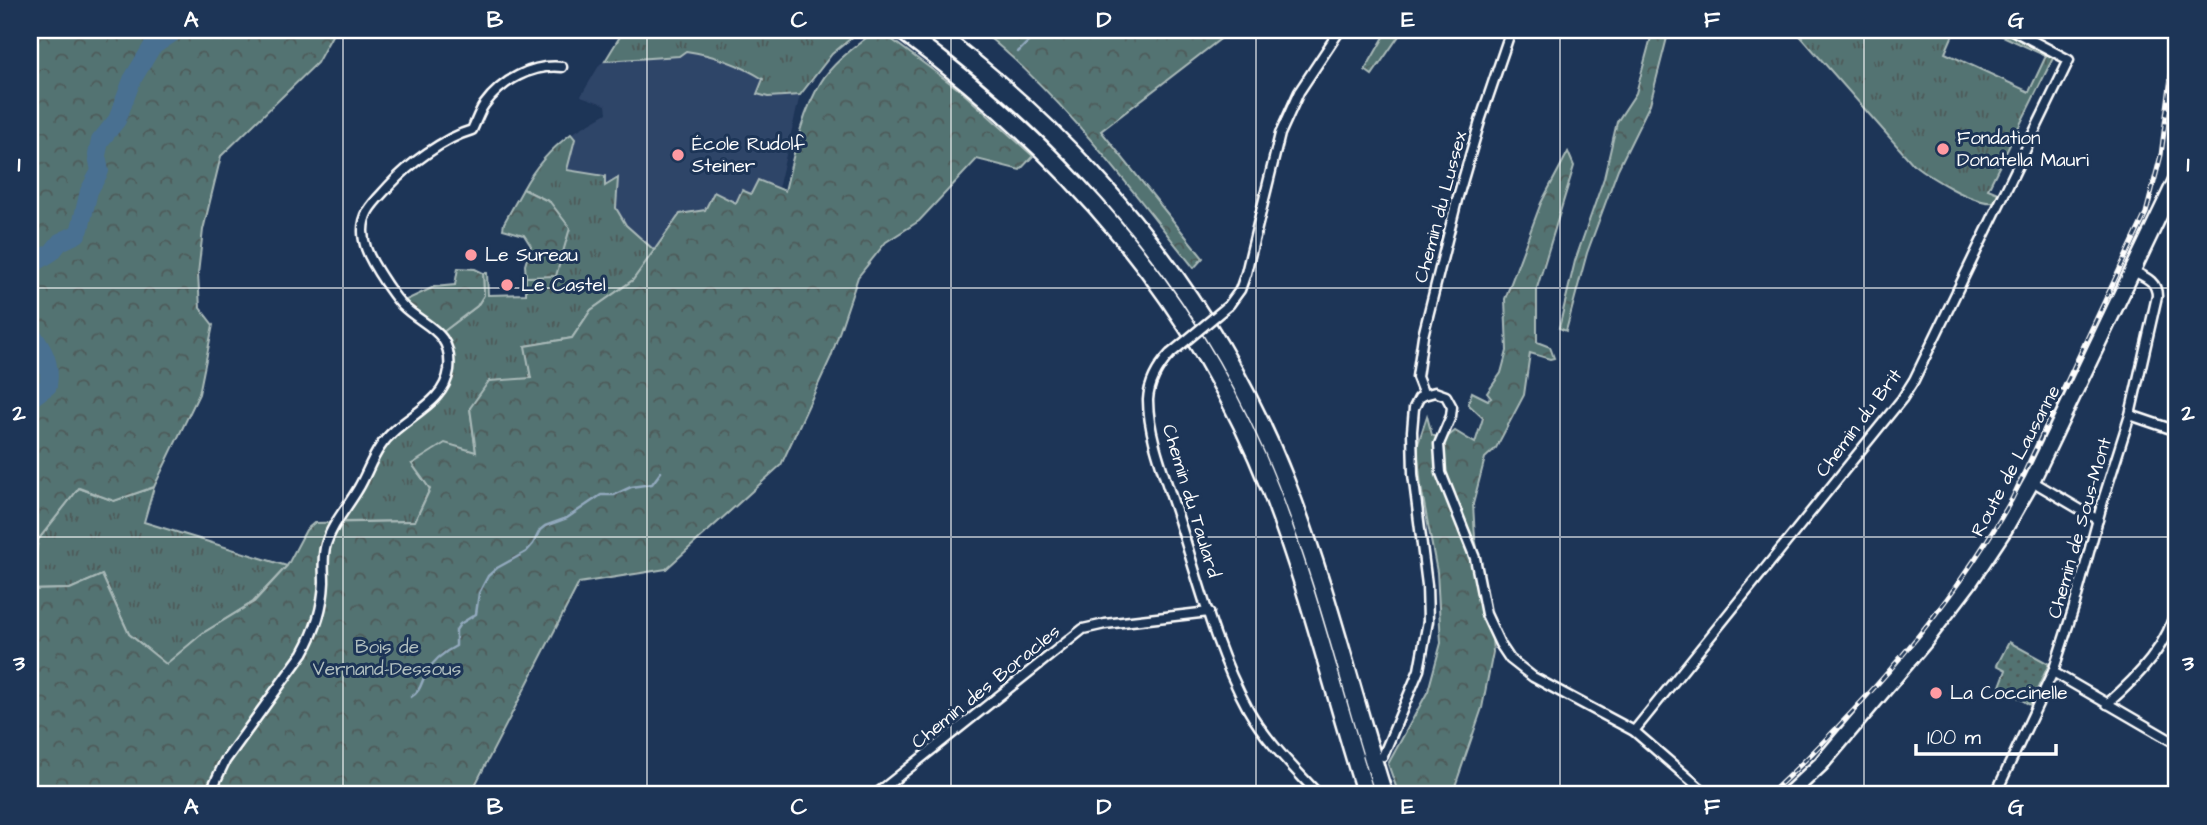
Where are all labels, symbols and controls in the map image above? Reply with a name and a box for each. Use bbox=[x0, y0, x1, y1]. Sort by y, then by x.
text: A bbox=[184, 4, 199, 36]
text: B bbox=[487, 4, 504, 36]
text: C bbox=[791, 4, 808, 36]
text: D bbox=[1097, 4, 1112, 36]
text: E bbox=[1401, 4, 1415, 36]
text: F bbox=[1704, 4, 1721, 36]
text: G bbox=[2008, 4, 2024, 36]
place label: Fondation Donatella Mauri bbox=[1957, 125, 2089, 174]
street label: Chemin du Lussex bbox=[1408, 128, 1474, 286]
place label: École Rudolf Steiner bbox=[692, 131, 805, 180]
marker: Fondation Donatella Mauri bbox=[1935, 141, 1951, 157]
marker: École Rudolf Steiner bbox=[670, 147, 686, 163]
text: 1 bbox=[18, 148, 21, 180]
text: 1 bbox=[2187, 148, 2190, 180]
place label: Le Sureau bbox=[485, 242, 578, 269]
marker: Le Sureau bbox=[463, 247, 479, 263]
place label: Le Castel bbox=[521, 272, 606, 299]
marker: Le Castel bbox=[499, 277, 515, 293]
street label: Chemin du Brit bbox=[1809, 363, 1909, 483]
street label: Route de Lausanne bbox=[1965, 380, 2067, 542]
text: 2 bbox=[11, 397, 26, 429]
text: 2 bbox=[2180, 397, 2195, 429]
street label: Chemin du Taulard bbox=[1155, 421, 1227, 581]
street label: Chemin de Sous-Mont bbox=[2041, 434, 2119, 622]
street label: Chemin des Boracles bbox=[906, 619, 1066, 755]
park label: Bois de Vernand-Dessous bbox=[313, 634, 461, 683]
text: 3 bbox=[12, 647, 25, 679]
text: 3 bbox=[2181, 647, 2194, 679]
place label: La Coccinelle bbox=[1950, 680, 2068, 707]
marker: La Coccinelle bbox=[1928, 685, 1944, 701]
scale bar bbox=[1916, 713, 2056, 757]
text: 100 m bbox=[1927, 723, 1982, 752]
text: A bbox=[184, 791, 199, 823]
text: B bbox=[487, 791, 504, 823]
text: C bbox=[791, 791, 808, 823]
text: D bbox=[1097, 791, 1112, 823]
text: E bbox=[1401, 791, 1415, 823]
text: F bbox=[1704, 791, 1721, 823]
text: G bbox=[2008, 791, 2024, 823]

